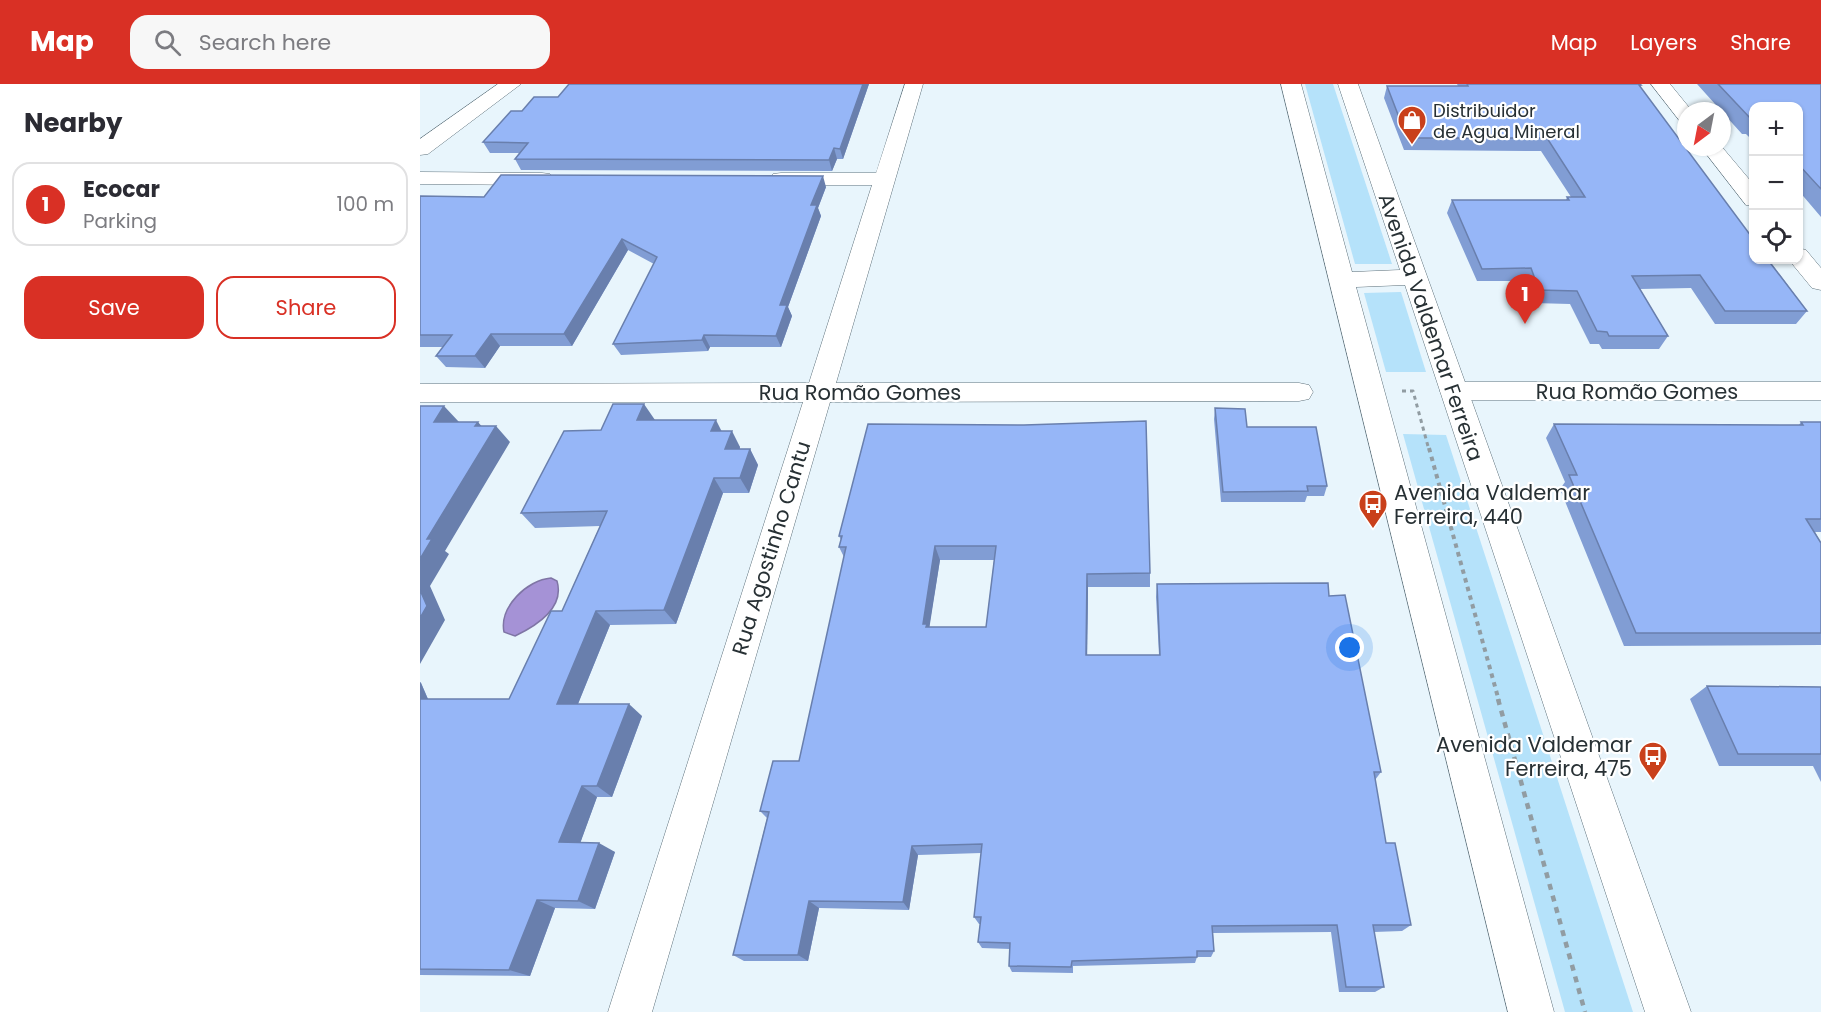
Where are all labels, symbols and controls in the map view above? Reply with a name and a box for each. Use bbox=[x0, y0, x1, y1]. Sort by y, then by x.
search box bbox=[130, 15, 550, 69]
text: Map bbox=[30, 22, 94, 61]
icon: search bbox=[151, 26, 184, 59]
text: Search here bbox=[199, 27, 331, 58]
text: Map bbox=[1551, 28, 1597, 57]
text: Layers bbox=[1630, 28, 1697, 57]
text: Share bbox=[1730, 28, 1791, 57]
place label: Distribuidor de Agua Mineral bbox=[1433, 98, 1580, 144]
north arrow bbox=[1677, 102, 1731, 156]
map controls bbox=[1749, 102, 1803, 264]
button: + bbox=[1749, 102, 1803, 156]
shop icon: Distribuidor de Agua Mineral bbox=[1396, 104, 1428, 146]
text: Nearby bbox=[24, 105, 122, 141]
button: − bbox=[1749, 156, 1803, 210]
text: Ecocar bbox=[83, 174, 160, 205]
street label: Avenida Valdemar Ferreira bbox=[1372, 189, 1490, 465]
text: 1 bbox=[42, 190, 49, 218]
text: 100 m bbox=[337, 190, 394, 218]
text: Parking bbox=[83, 207, 157, 235]
button: locate bbox=[1749, 210, 1803, 264]
pin: 1 bbox=[1506, 274, 1544, 324]
button: Save bbox=[24, 276, 204, 339]
button: Share bbox=[216, 276, 396, 339]
street label: Rua Romão Gomes bbox=[1536, 377, 1738, 406]
street label: Rua Romão Gomes bbox=[759, 378, 961, 407]
street label: Rua Agostinho Cantu bbox=[725, 437, 817, 659]
place label: Avenida Valdemar Ferreira, 440 bbox=[1394, 478, 1590, 531]
bus stop icon: Avenida Valdemar Ferreira, 440 bbox=[1357, 488, 1389, 530]
your location bbox=[1335, 633, 1364, 662]
place label: Avenida Valdemar Ferreira, 475 bbox=[1436, 730, 1632, 783]
bus stop icon: Avenida Valdemar Ferreira, 475 bbox=[1637, 740, 1669, 782]

